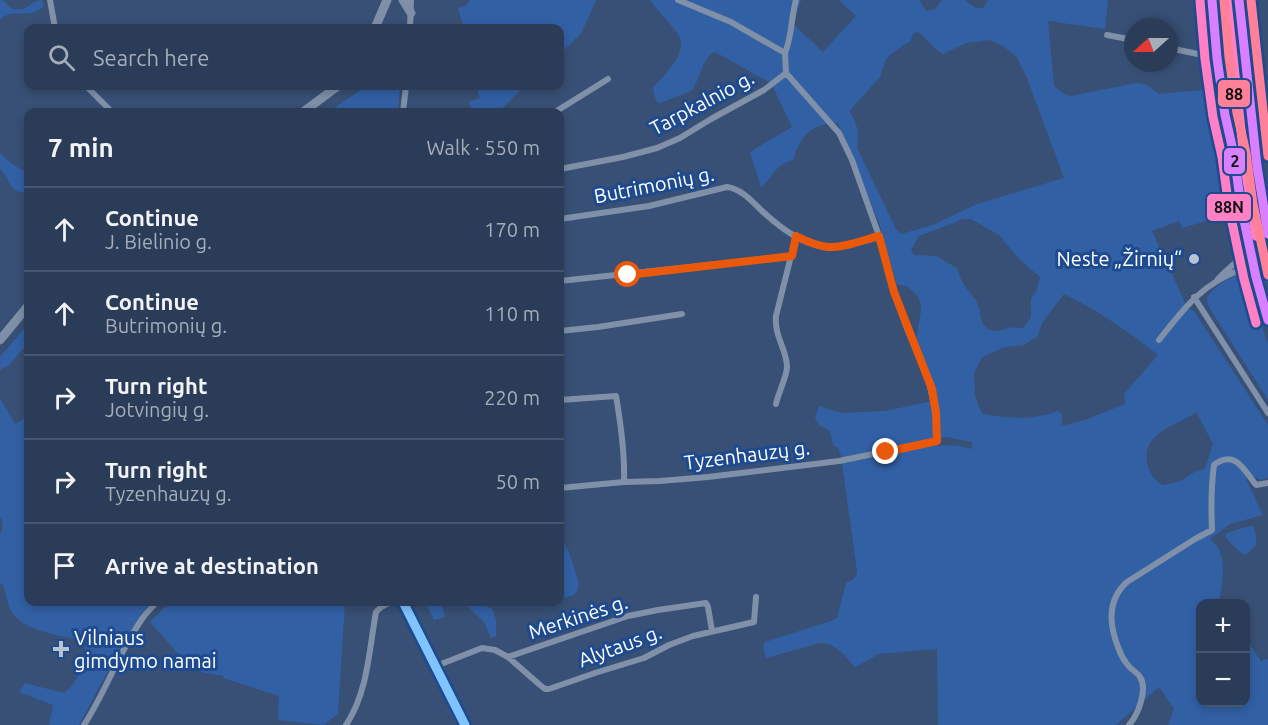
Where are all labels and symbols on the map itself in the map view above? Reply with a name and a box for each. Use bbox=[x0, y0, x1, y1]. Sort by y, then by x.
north arrow bbox=[1124, 18, 1178, 72]
street label: Tarpkalnio g. bbox=[646, 66, 758, 140]
line badge: 88 bbox=[1217, 79, 1251, 108]
text: 88 bbox=[1225, 85, 1243, 103]
line badge: 2 bbox=[1223, 147, 1246, 175]
text: 2 bbox=[1230, 152, 1240, 170]
street label: Butrimonių g. bbox=[592, 162, 716, 207]
line badge: 88N bbox=[1206, 193, 1252, 222]
text: 88N bbox=[1214, 198, 1244, 216]
place label: Neste „Žirnių“ bbox=[1057, 247, 1182, 270]
marker: Neste „Žirnių“ bbox=[1187, 252, 1201, 266]
route start bbox=[614, 261, 640, 287]
street label: Tyzenhauzų g. bbox=[683, 435, 811, 474]
route end bbox=[872, 438, 898, 464]
street label: Merkinės g. bbox=[525, 590, 630, 643]
street label: Alytaus g. bbox=[575, 620, 665, 671]
place label: Vilniaus gimdymo namai bbox=[74, 626, 217, 672]
marker: Vilniaus gimdymo namai bbox=[52, 640, 70, 658]

